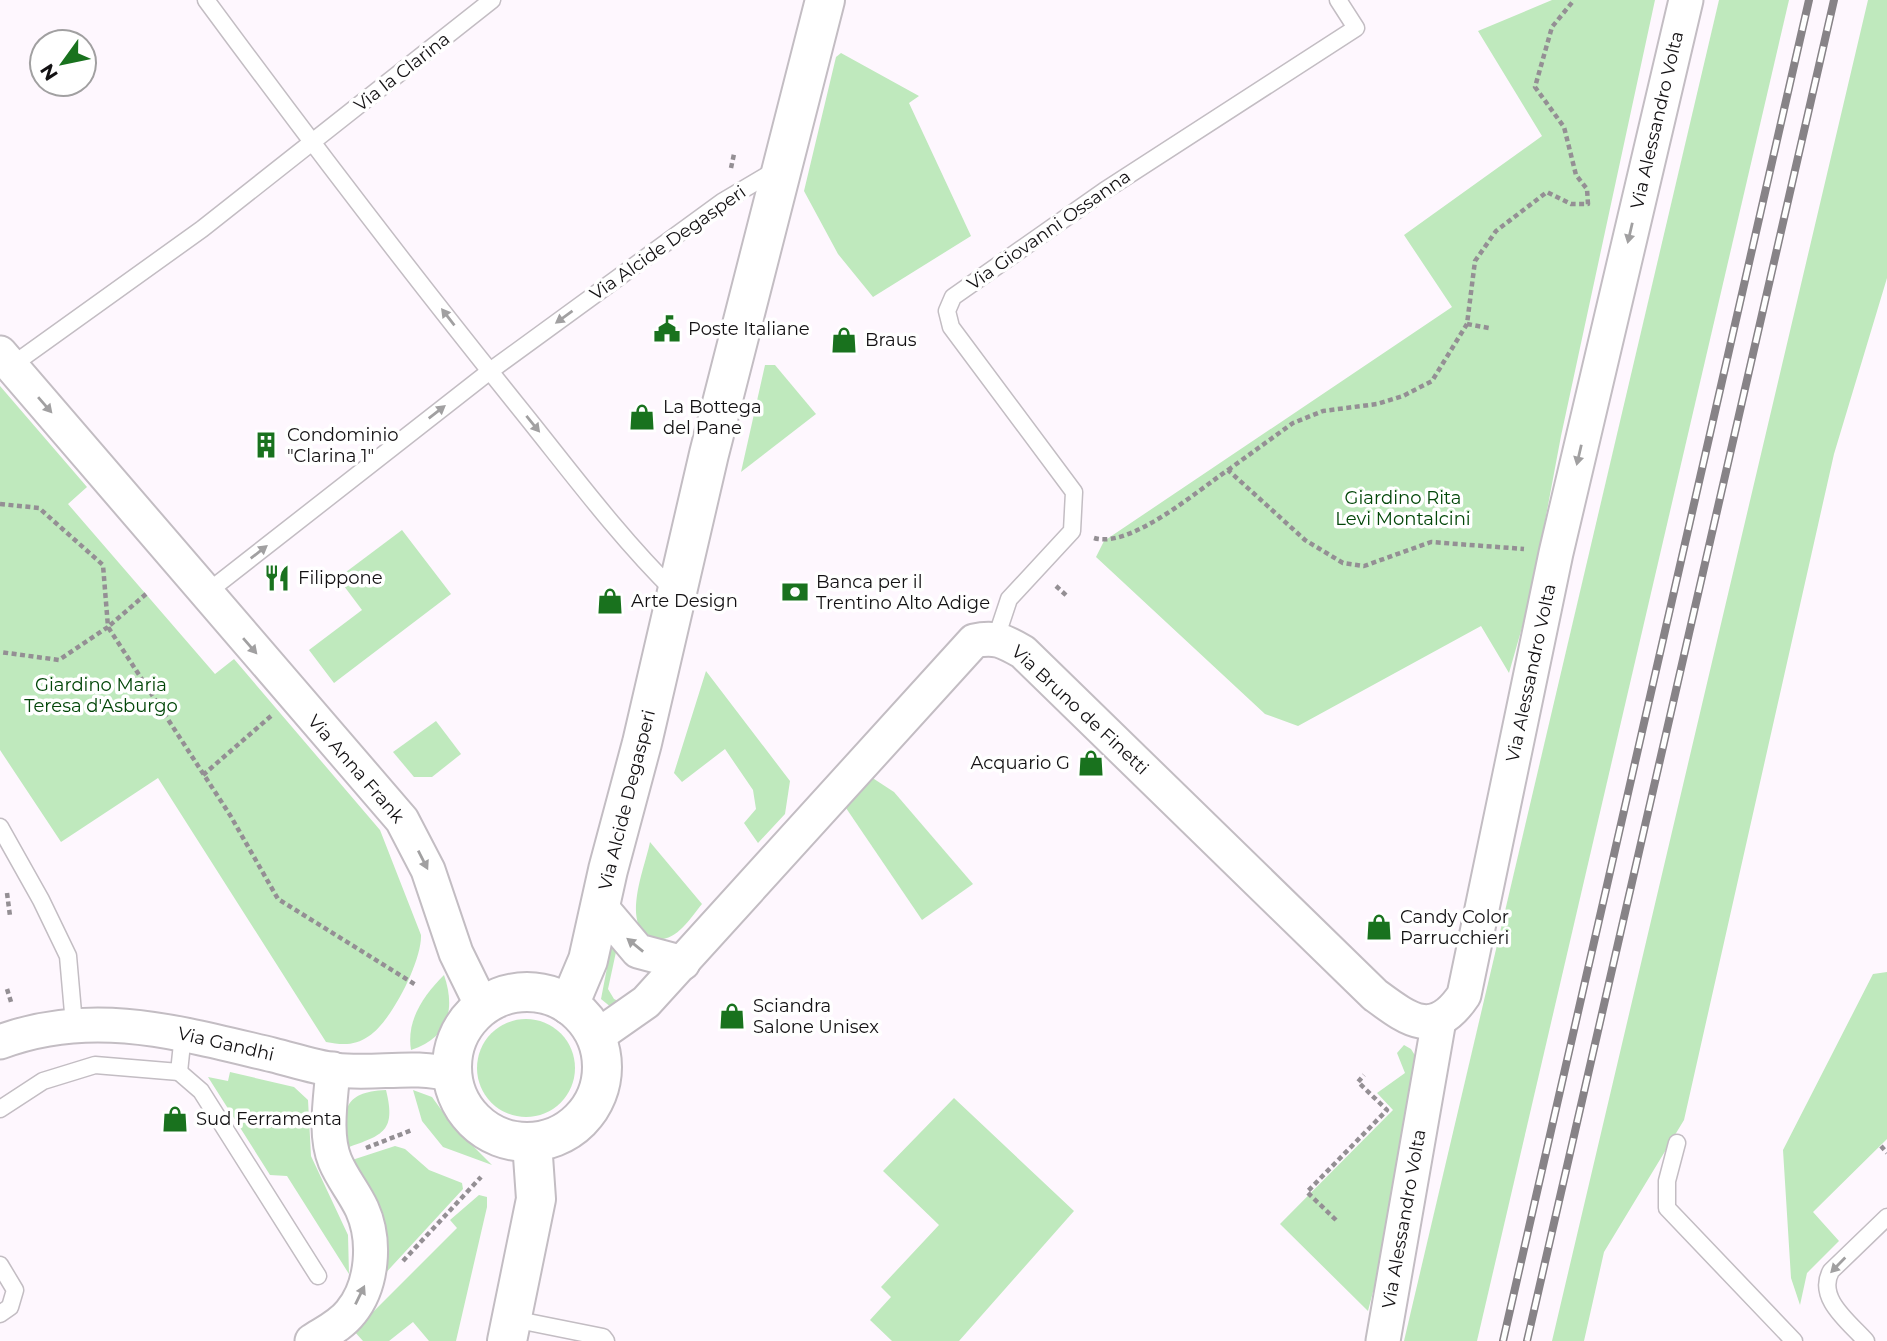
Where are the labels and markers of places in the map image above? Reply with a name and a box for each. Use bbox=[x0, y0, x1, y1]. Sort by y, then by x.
public building icon: Poste Italiane bbox=[652, 314, 682, 344]
place label: Poste Italiane bbox=[688, 318, 810, 340]
shop icon: Braus bbox=[829, 325, 859, 355]
place label: Braus bbox=[865, 329, 917, 351]
place label: La Bottega del Pane bbox=[663, 396, 762, 439]
shop icon: La Bottega del Pane bbox=[627, 402, 657, 432]
place label: Condominio "Clarina 1" bbox=[287, 424, 399, 467]
building icon: Condominio "Clarina 1" bbox=[251, 430, 281, 460]
restaurant icon: Filippone bbox=[262, 563, 292, 593]
place label: Filippone bbox=[298, 567, 383, 589]
place label: Banca per il Trentino Alto Adige bbox=[816, 571, 990, 614]
bank icon: Banca per il Trentino Alto Adige bbox=[780, 577, 810, 607]
shop icon: Arte Design bbox=[595, 586, 625, 616]
place label: Arte Design bbox=[631, 590, 738, 612]
shop icon: Acquario G bbox=[1076, 748, 1106, 778]
place label: Acquario G bbox=[970, 752, 1070, 774]
place label: Candy Color Parrucchieri bbox=[1400, 906, 1509, 949]
shop icon: Candy Color Parrucchieri bbox=[1364, 912, 1394, 942]
place label: Sciandra Salone Unisex bbox=[753, 995, 879, 1038]
shop icon: Sciandra Salone Unisex bbox=[717, 1001, 747, 1031]
shop icon: Sud Ferramenta bbox=[160, 1104, 190, 1134]
place label: Sud Ferramenta bbox=[196, 1108, 342, 1130]

